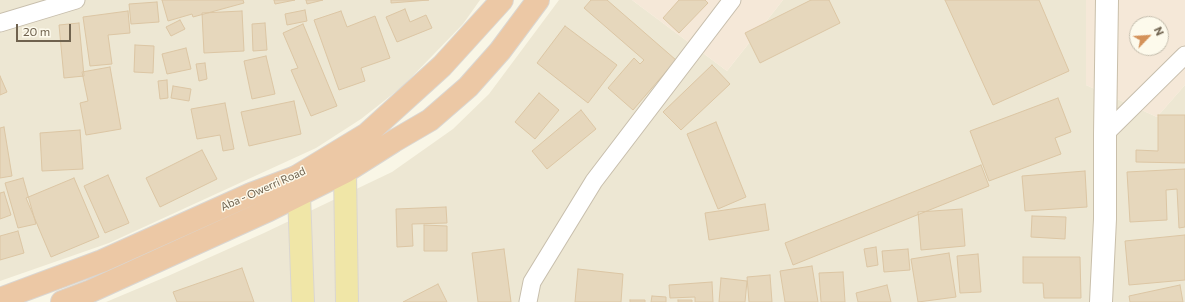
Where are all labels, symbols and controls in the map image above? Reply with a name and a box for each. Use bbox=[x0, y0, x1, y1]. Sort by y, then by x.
scale bar bbox=[18, 16, 73, 42]
north arrow bbox=[1129, 16, 1169, 56]
text: 20 m bbox=[23, 24, 50, 38]
text: N bbox=[1152, 25, 1167, 38]
street label: Aba - Owerri Road bbox=[219, 164, 307, 214]

